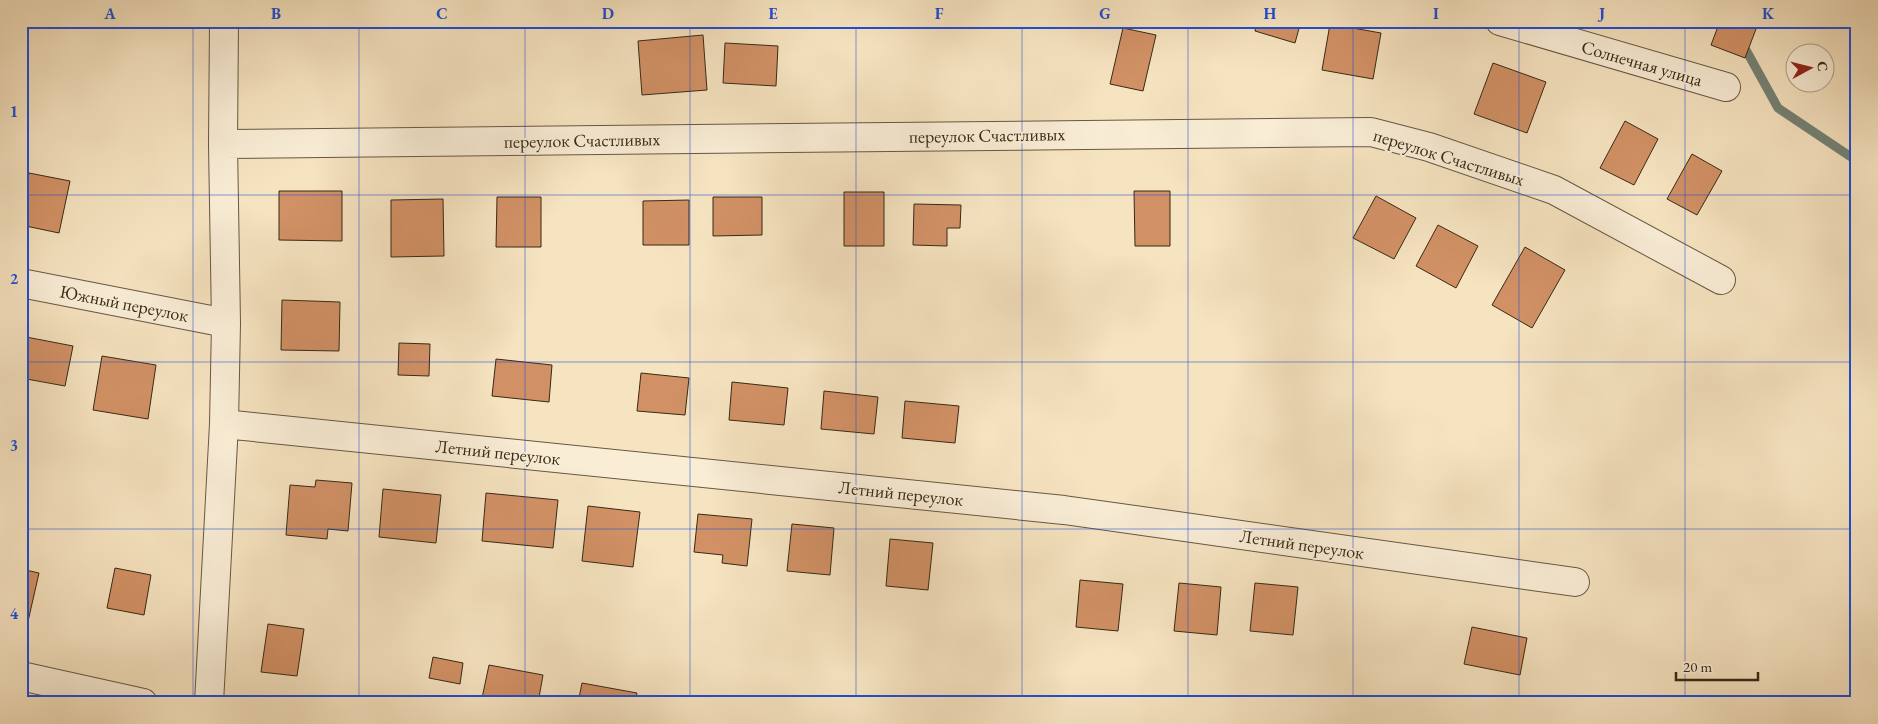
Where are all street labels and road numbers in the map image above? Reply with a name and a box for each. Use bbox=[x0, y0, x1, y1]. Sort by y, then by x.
street label: Солнечная улица bbox=[1579, 35, 1706, 91]
street label: переулок Счастливых bbox=[909, 122, 1066, 148]
street label: переулок Счастливых bbox=[1371, 123, 1527, 191]
street label: переулок Счастливых bbox=[504, 127, 661, 153]
street label: Южный переулок bbox=[58, 279, 191, 327]
street label: Летний переулок bbox=[435, 434, 562, 470]
street label: Летний переулок bbox=[838, 475, 965, 511]
street label: Летний переулок bbox=[1238, 524, 1366, 564]

